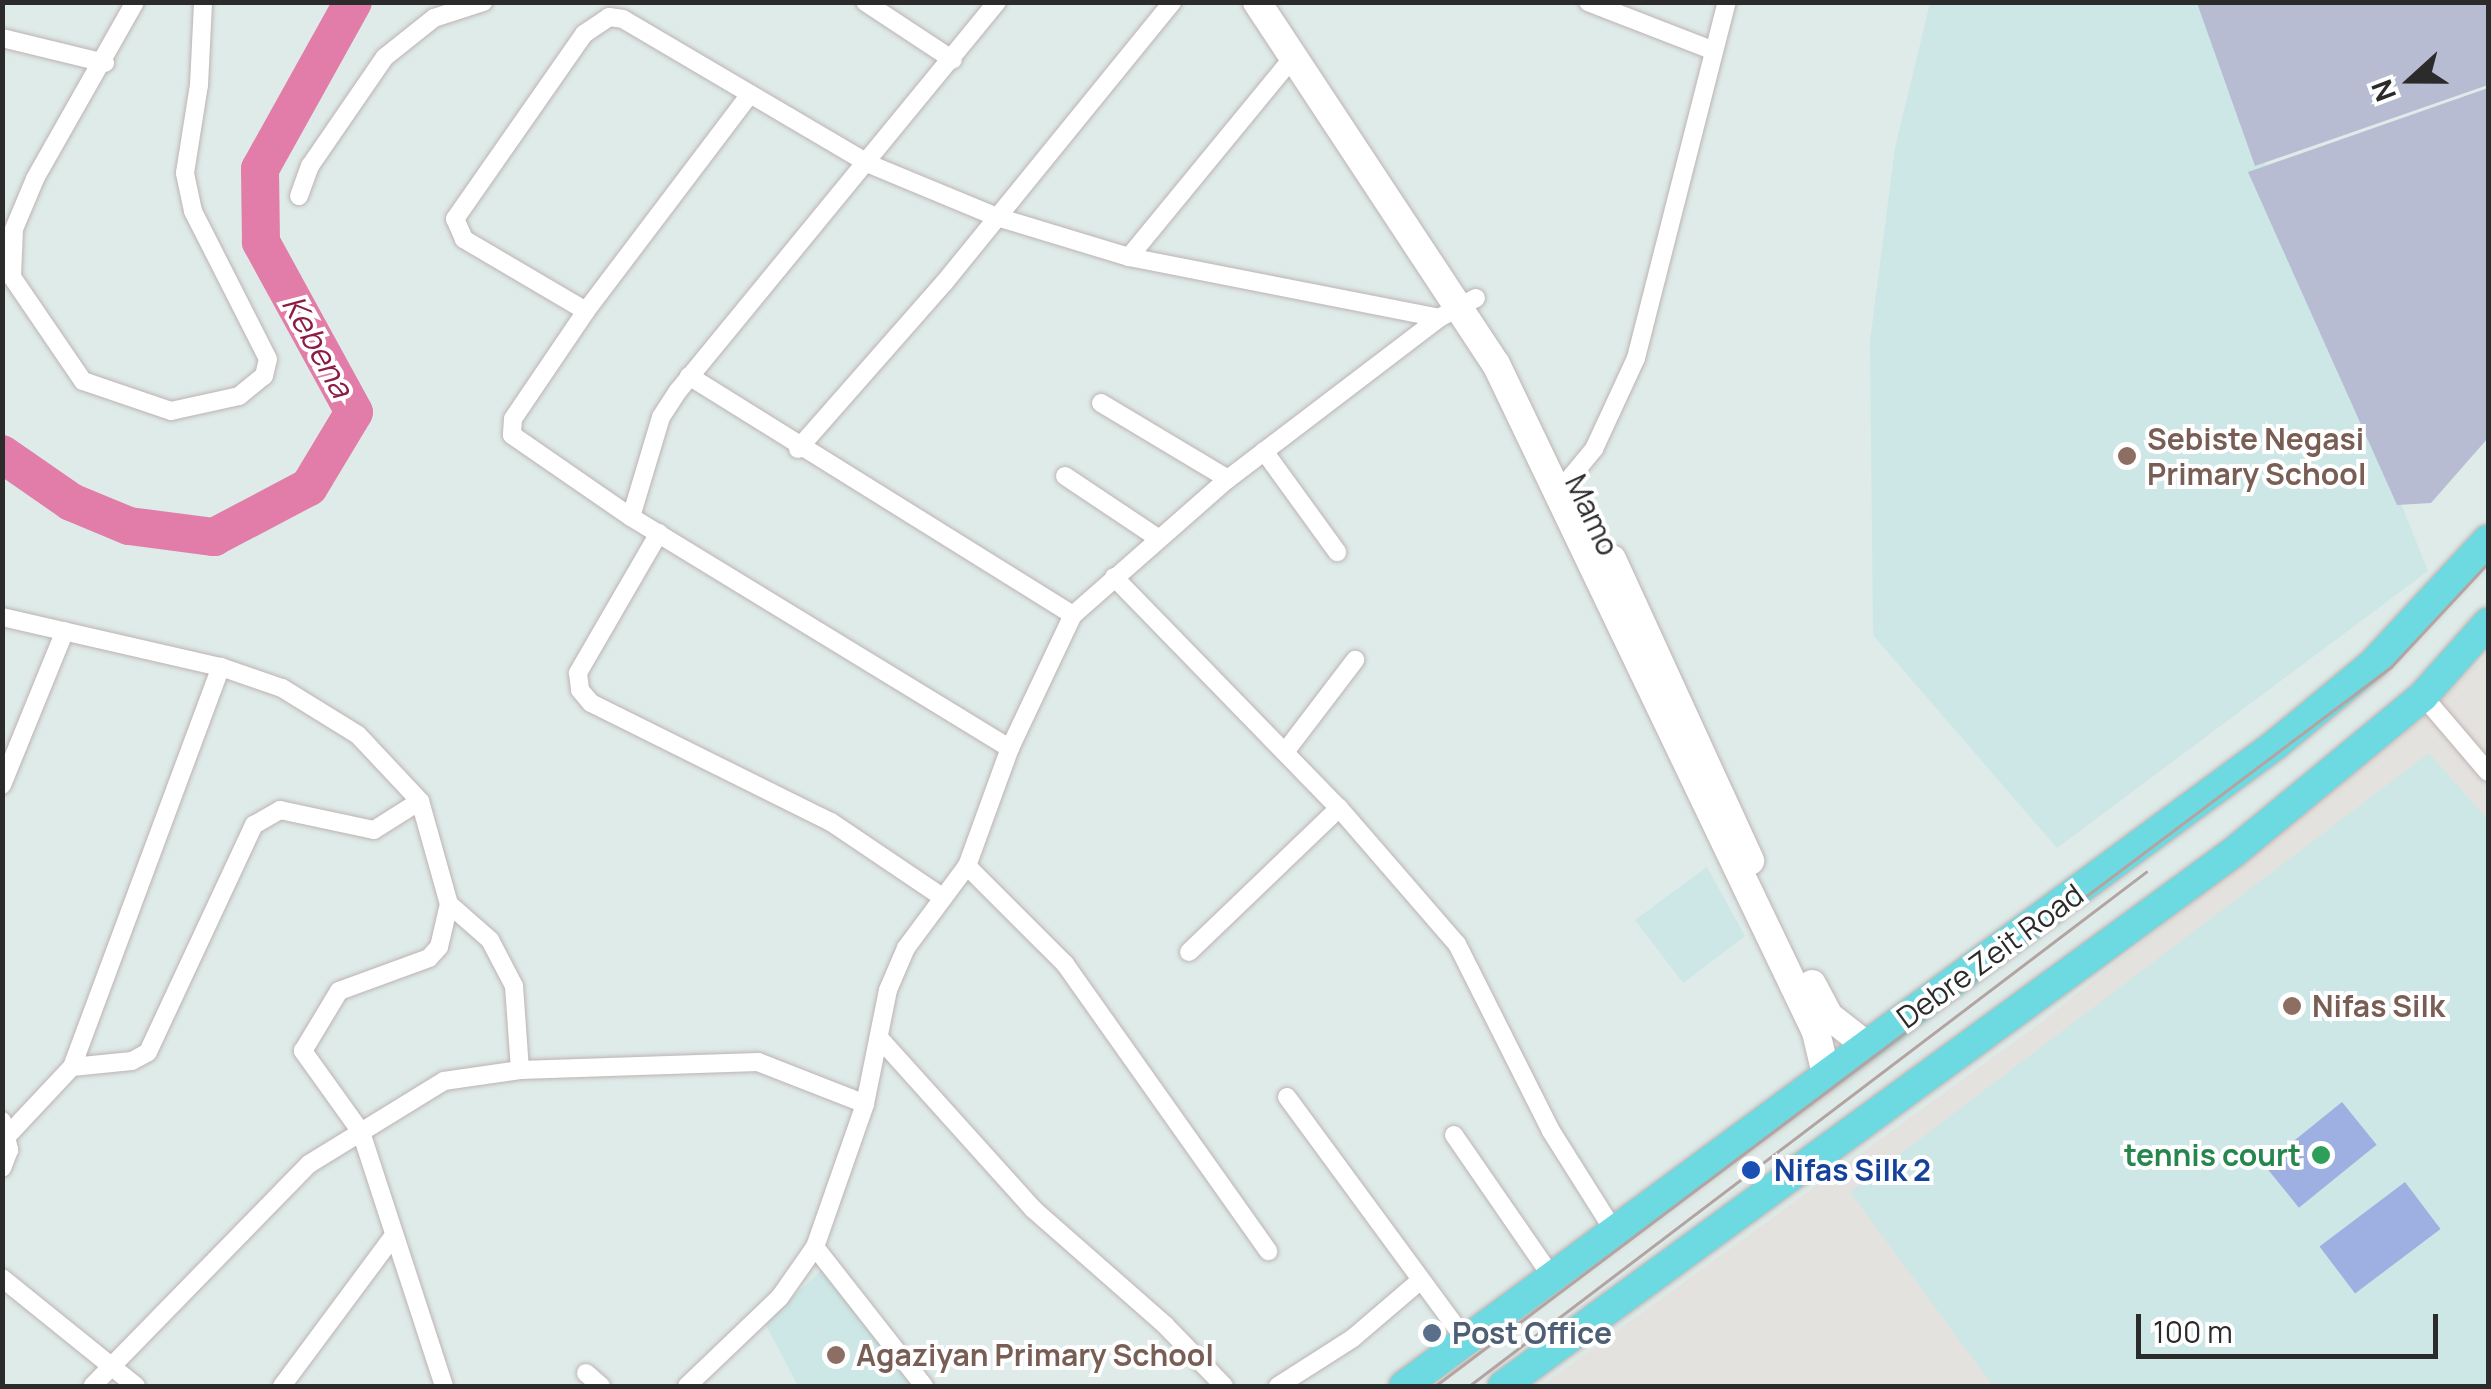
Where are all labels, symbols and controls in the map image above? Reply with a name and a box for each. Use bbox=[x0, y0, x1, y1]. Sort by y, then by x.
north arrow bbox=[2361, 30, 2461, 130]
text: N bbox=[2362, 75, 2404, 107]
water label: Kebena bbox=[274, 288, 362, 404]
place label: Sebiste Negasi Primary School bbox=[2147, 421, 2366, 492]
marker: Sebiste Negasi Primary School bbox=[2116, 445, 2138, 467]
street label: Mamo bbox=[1558, 469, 1626, 561]
street label: Debre Zeit Road bbox=[1890, 876, 2090, 1036]
place label: Nifas Silk bbox=[2312, 988, 2445, 1024]
marker: Nifas Silk bbox=[2281, 995, 2303, 1017]
place label: tennis court bbox=[2124, 1137, 2301, 1173]
marker: tennis court bbox=[2310, 1144, 2332, 1166]
place label: Nifas Silk 2 bbox=[1774, 1152, 1931, 1188]
marker: Nifas Silk 2 bbox=[1738, 1157, 1764, 1183]
scale bar bbox=[2141, 1294, 2444, 1356]
text: 100 m bbox=[2153, 1311, 2233, 1352]
place label: Post Office bbox=[1452, 1315, 1612, 1351]
marker: Post Office bbox=[1421, 1322, 1443, 1344]
place label: Agaziyan Primary School bbox=[856, 1337, 1214, 1373]
marker: Agaziyan Primary School bbox=[825, 1344, 847, 1366]

